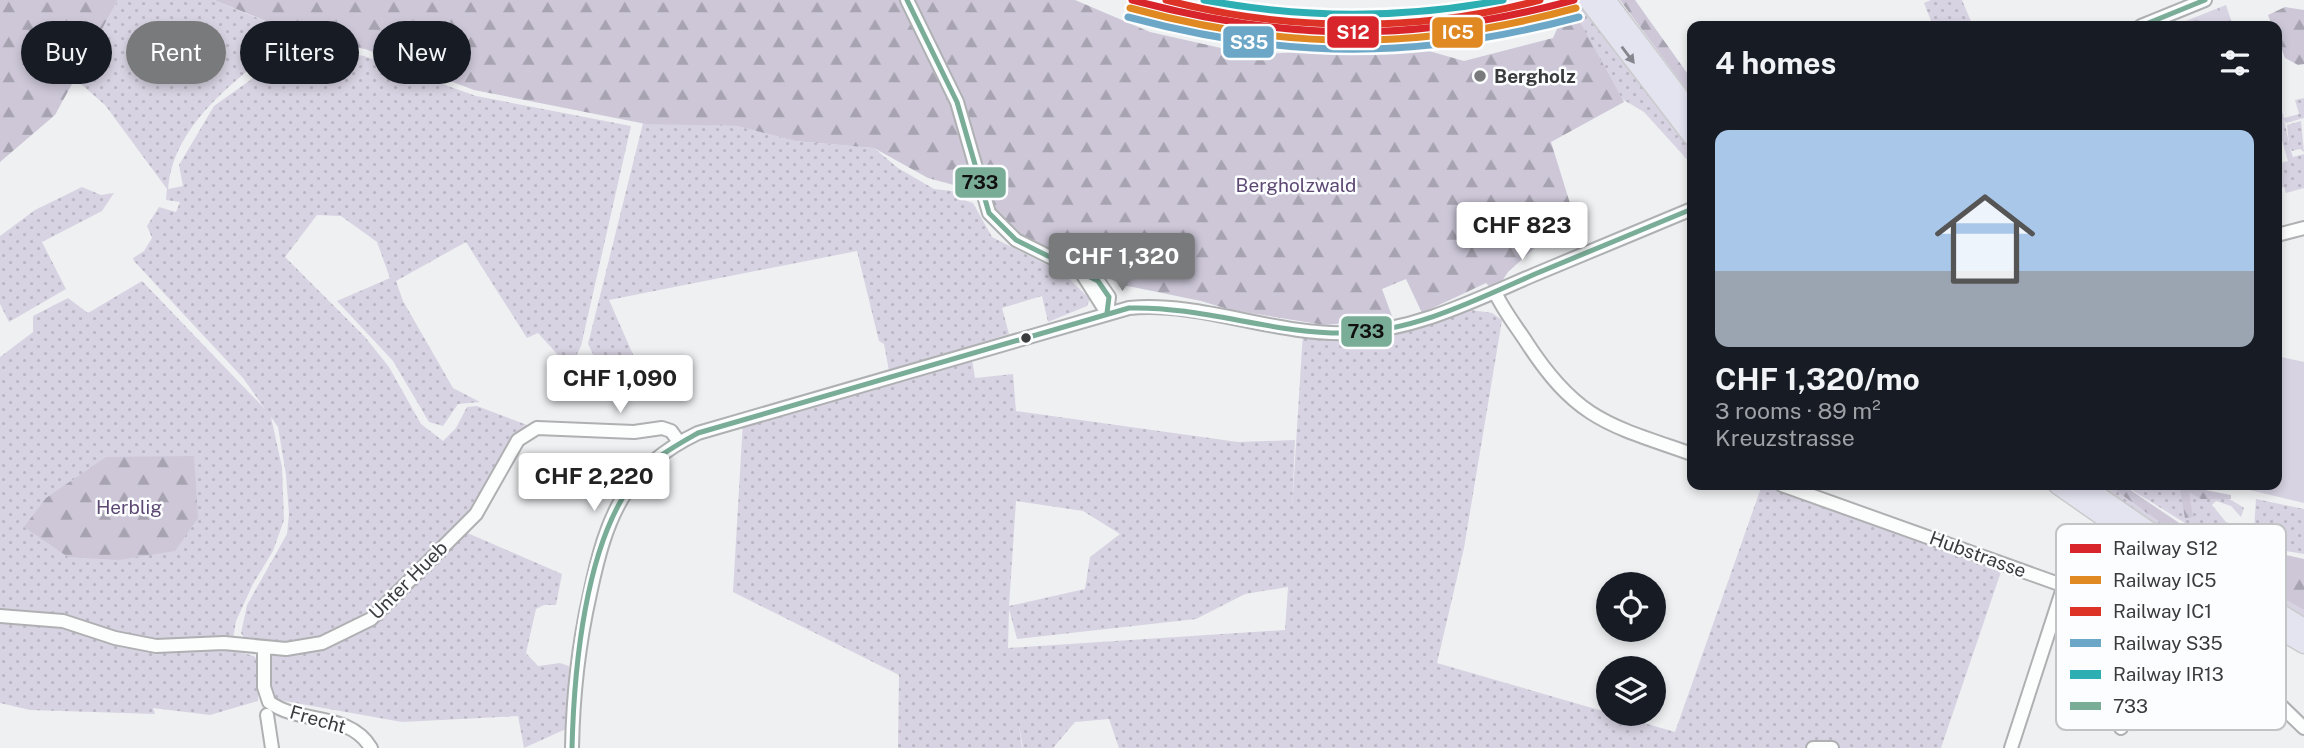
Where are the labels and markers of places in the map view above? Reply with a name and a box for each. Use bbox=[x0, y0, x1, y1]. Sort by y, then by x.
place label: Bergholz bbox=[1494, 65, 1576, 87]
marker: Bergholz bbox=[1472, 68, 1488, 84]
pin: CHF 823 bbox=[1457, 202, 1587, 262]
pin: CHF 1,320 bbox=[1042, 233, 1202, 293]
unlabelled marker bbox=[1019, 331, 1033, 345]
pin: CHF 1,090 bbox=[540, 356, 700, 415]
pin: CHF 2,220 bbox=[514, 454, 674, 513]

